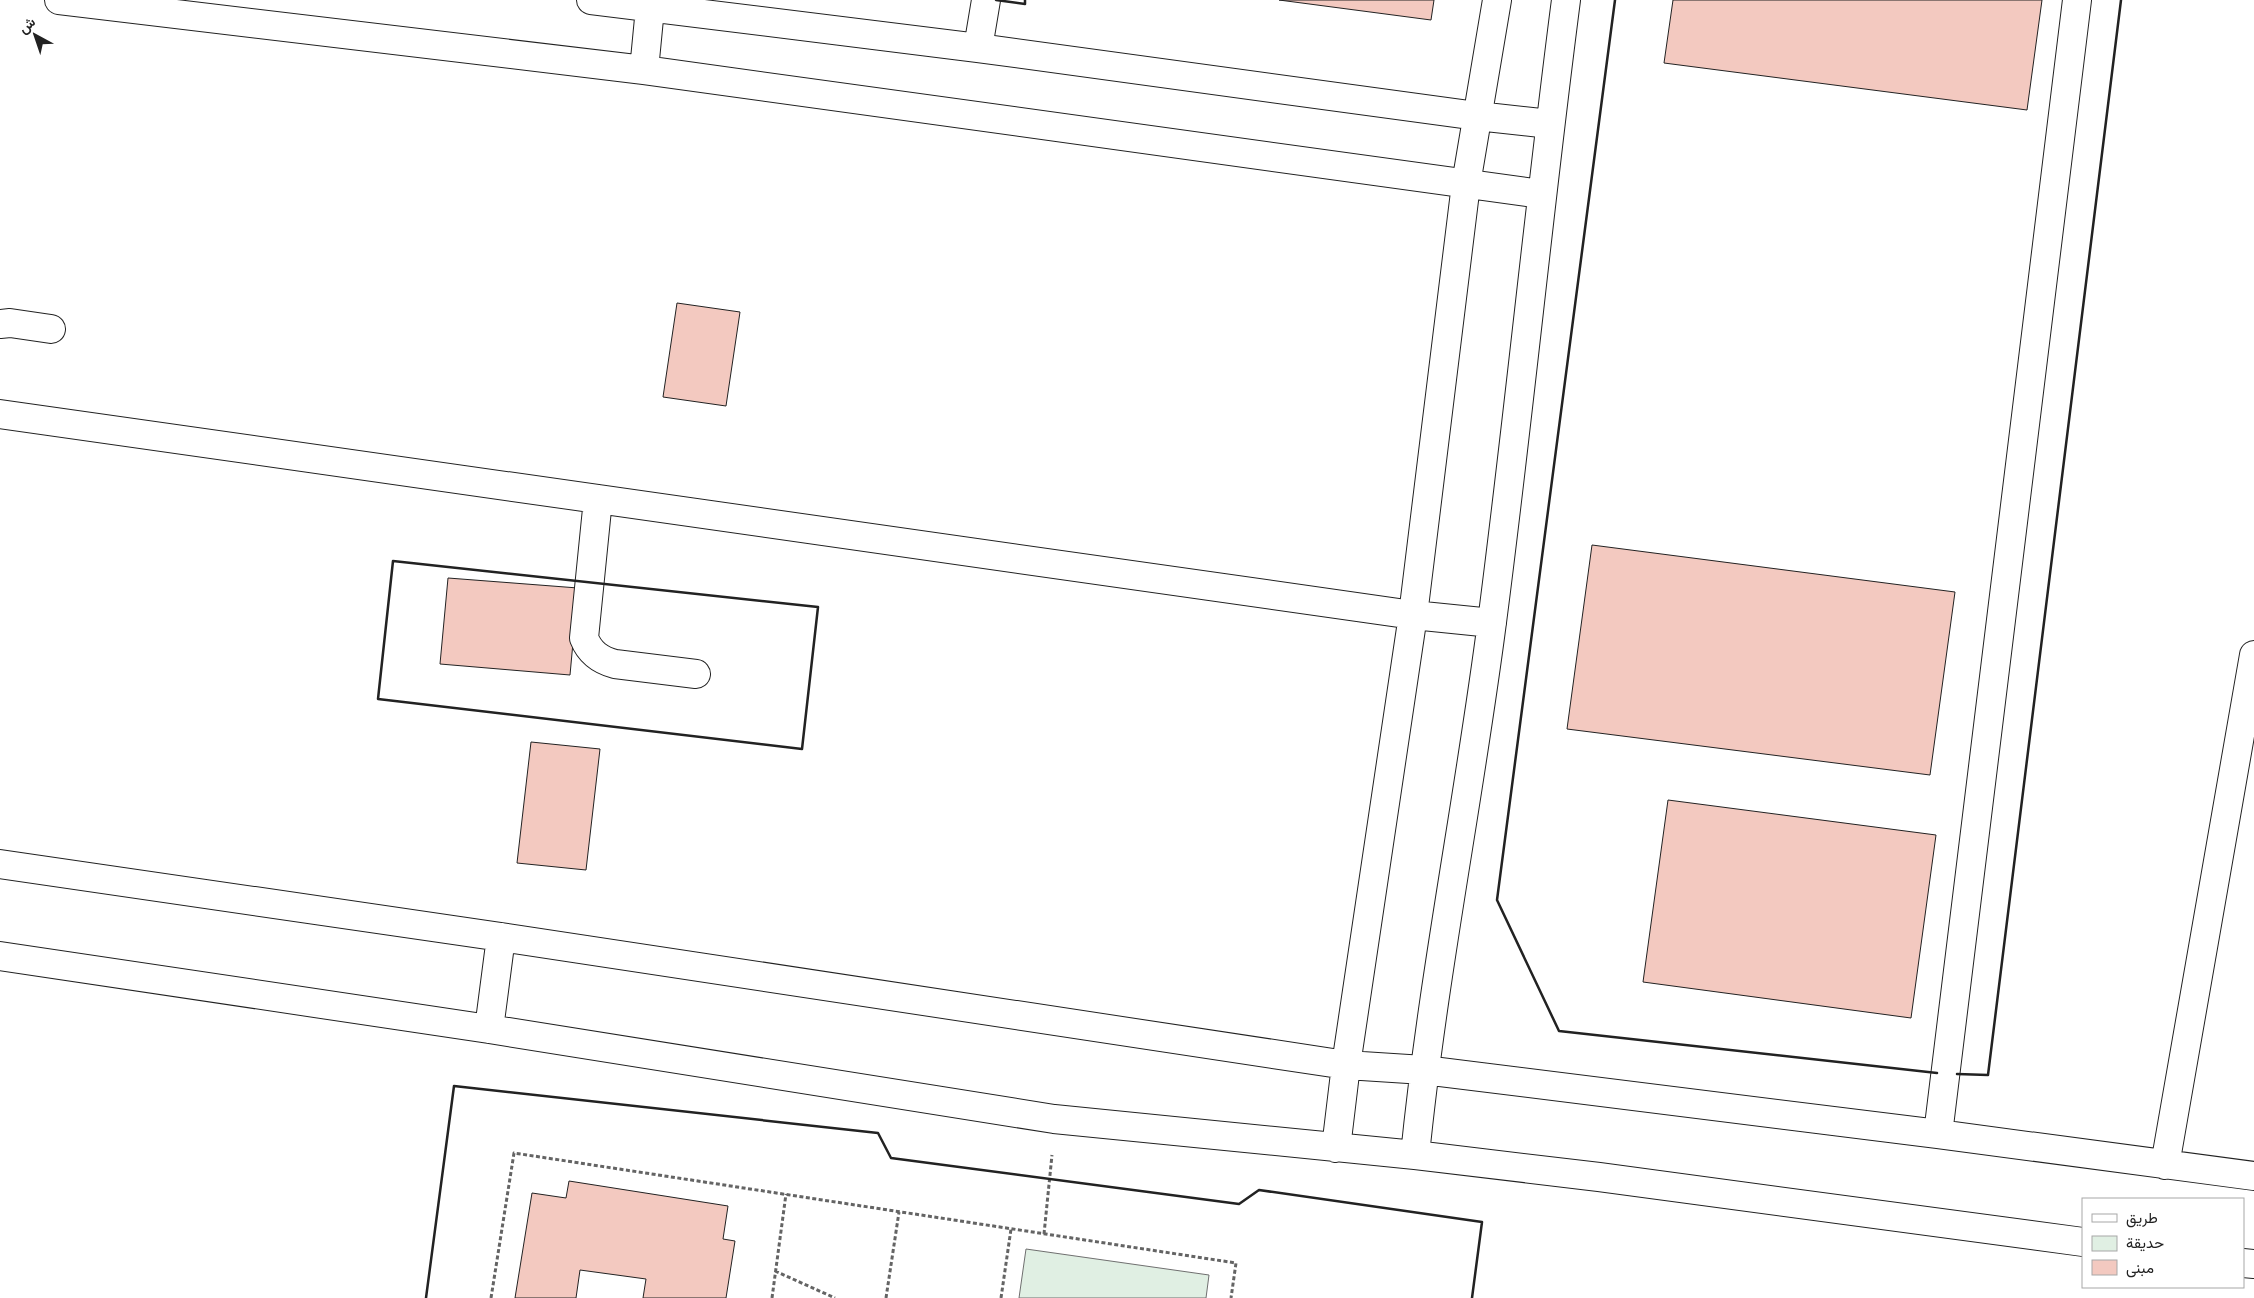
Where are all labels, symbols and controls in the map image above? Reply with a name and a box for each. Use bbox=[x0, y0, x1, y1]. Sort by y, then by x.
north arrow bbox=[10, 10, 60, 60]
text: ش bbox=[15, 13, 39, 37]
legend bbox=[2082, 1198, 2244, 1288]
text: طريق bbox=[2126, 1209, 2158, 1228]
text: حديقة bbox=[2126, 1234, 2164, 1252]
text: مبنى bbox=[2126, 1259, 2154, 1278]

